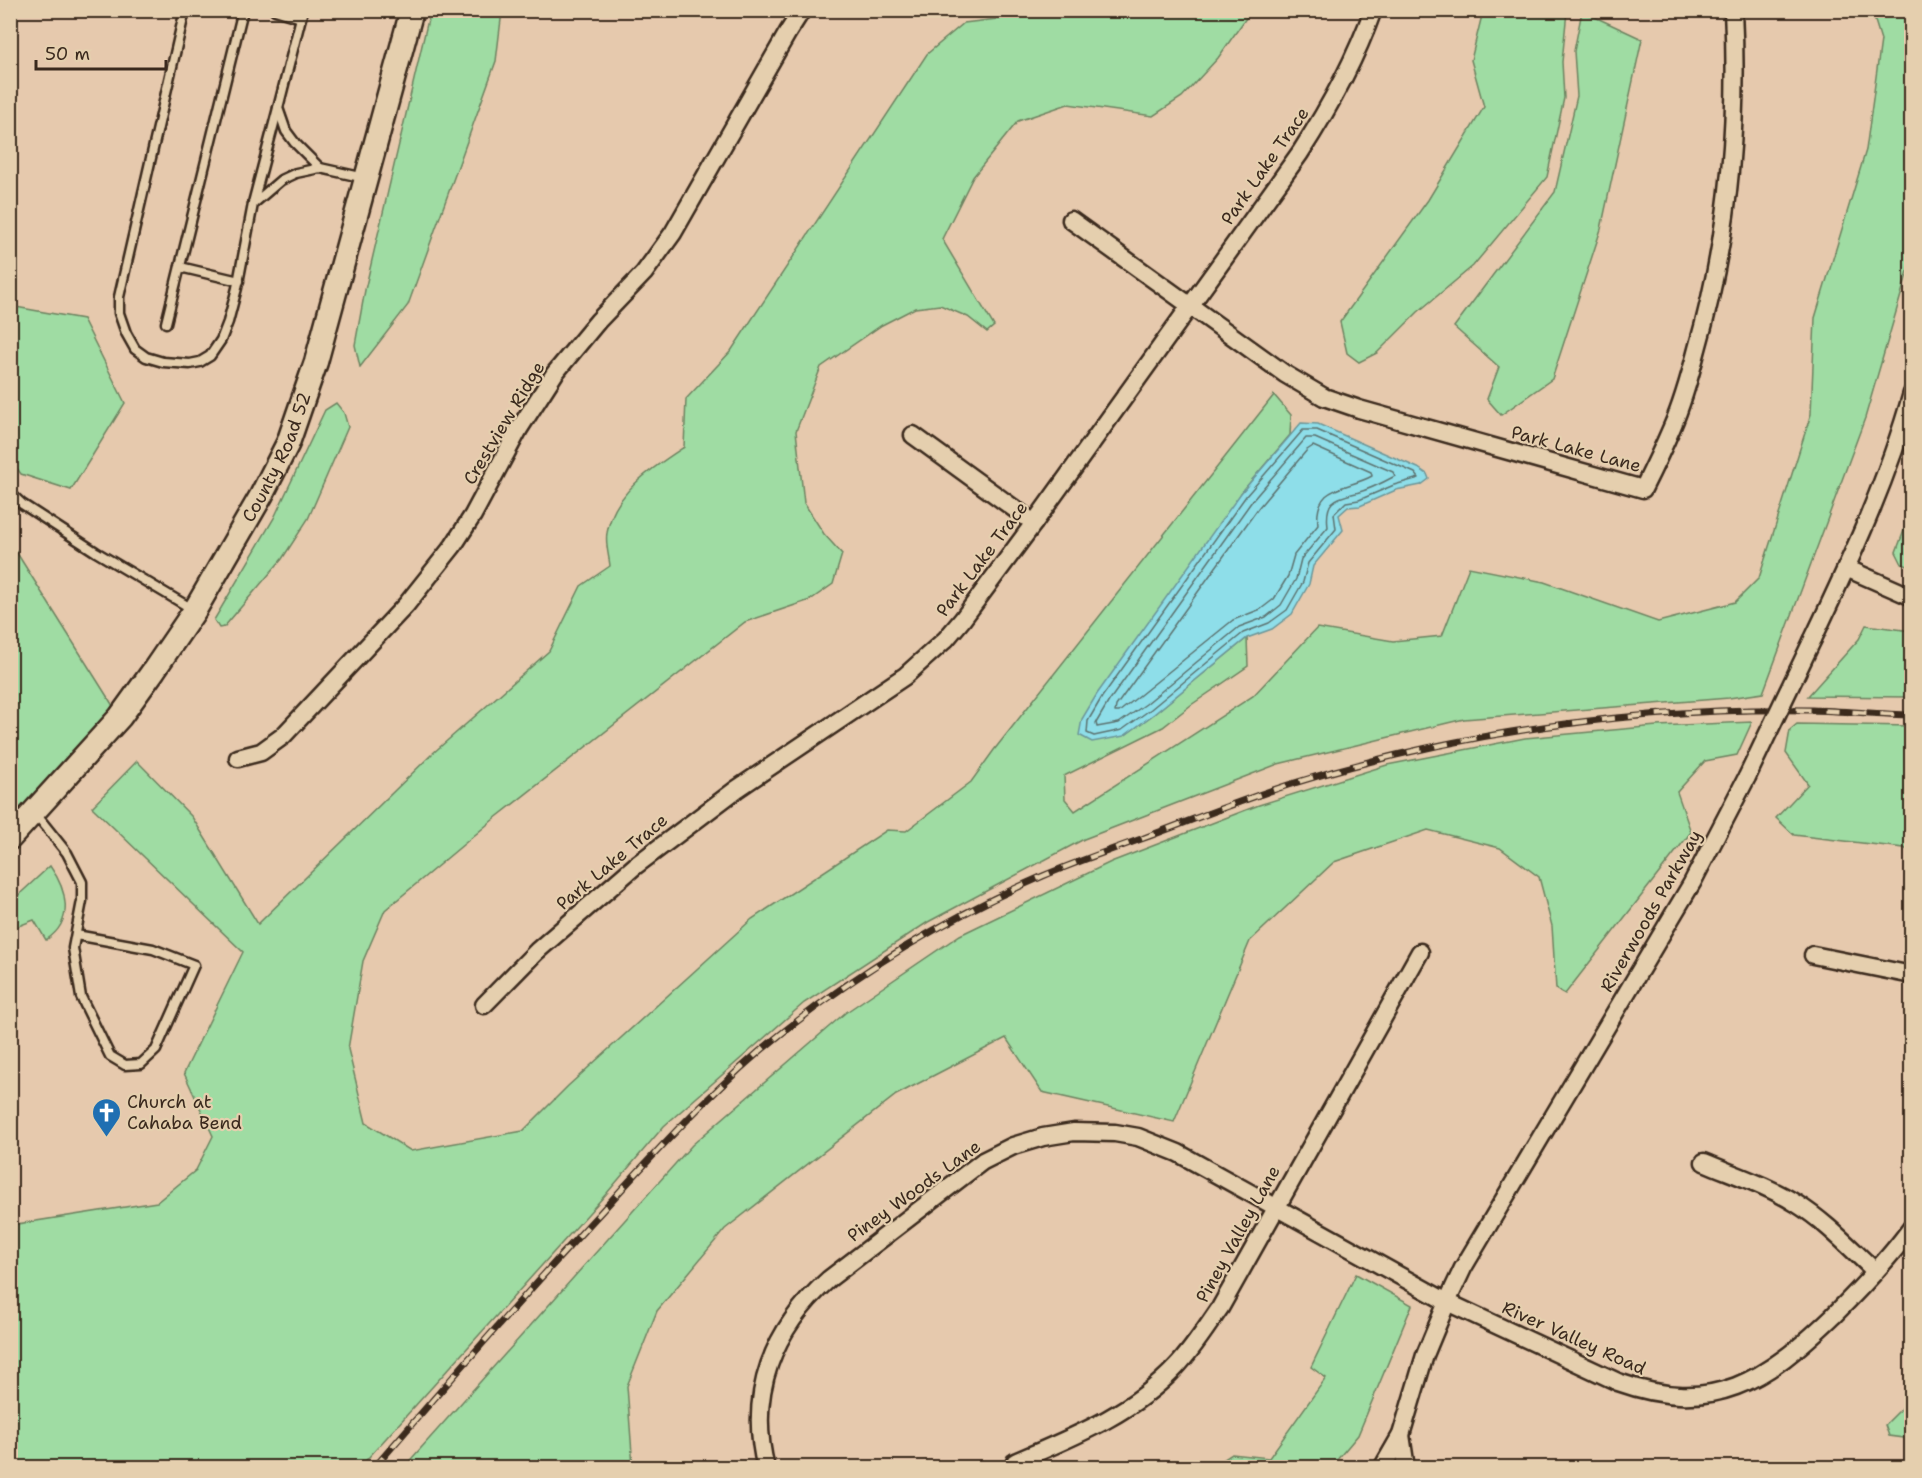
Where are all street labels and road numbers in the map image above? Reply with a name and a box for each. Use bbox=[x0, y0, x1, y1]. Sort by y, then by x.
street label: Park Lake Trace bbox=[1215, 102, 1315, 230]
street label: Crestview Ridge bbox=[458, 357, 550, 489]
street label: County Road 52 bbox=[236, 389, 317, 527]
street label: Park Lake Lane bbox=[1508, 420, 1644, 478]
street label: Park Lake Trace bbox=[931, 496, 1033, 622]
street label: Park Lake Trace bbox=[551, 808, 673, 916]
street label: Riverwoods Parkway bbox=[1595, 826, 1707, 996]
street label: Piney Woods Lane bbox=[842, 1134, 986, 1248]
street label: Piney Valley Lane bbox=[1190, 1161, 1286, 1307]
street label: River Valley Road bbox=[1498, 1295, 1650, 1381]

